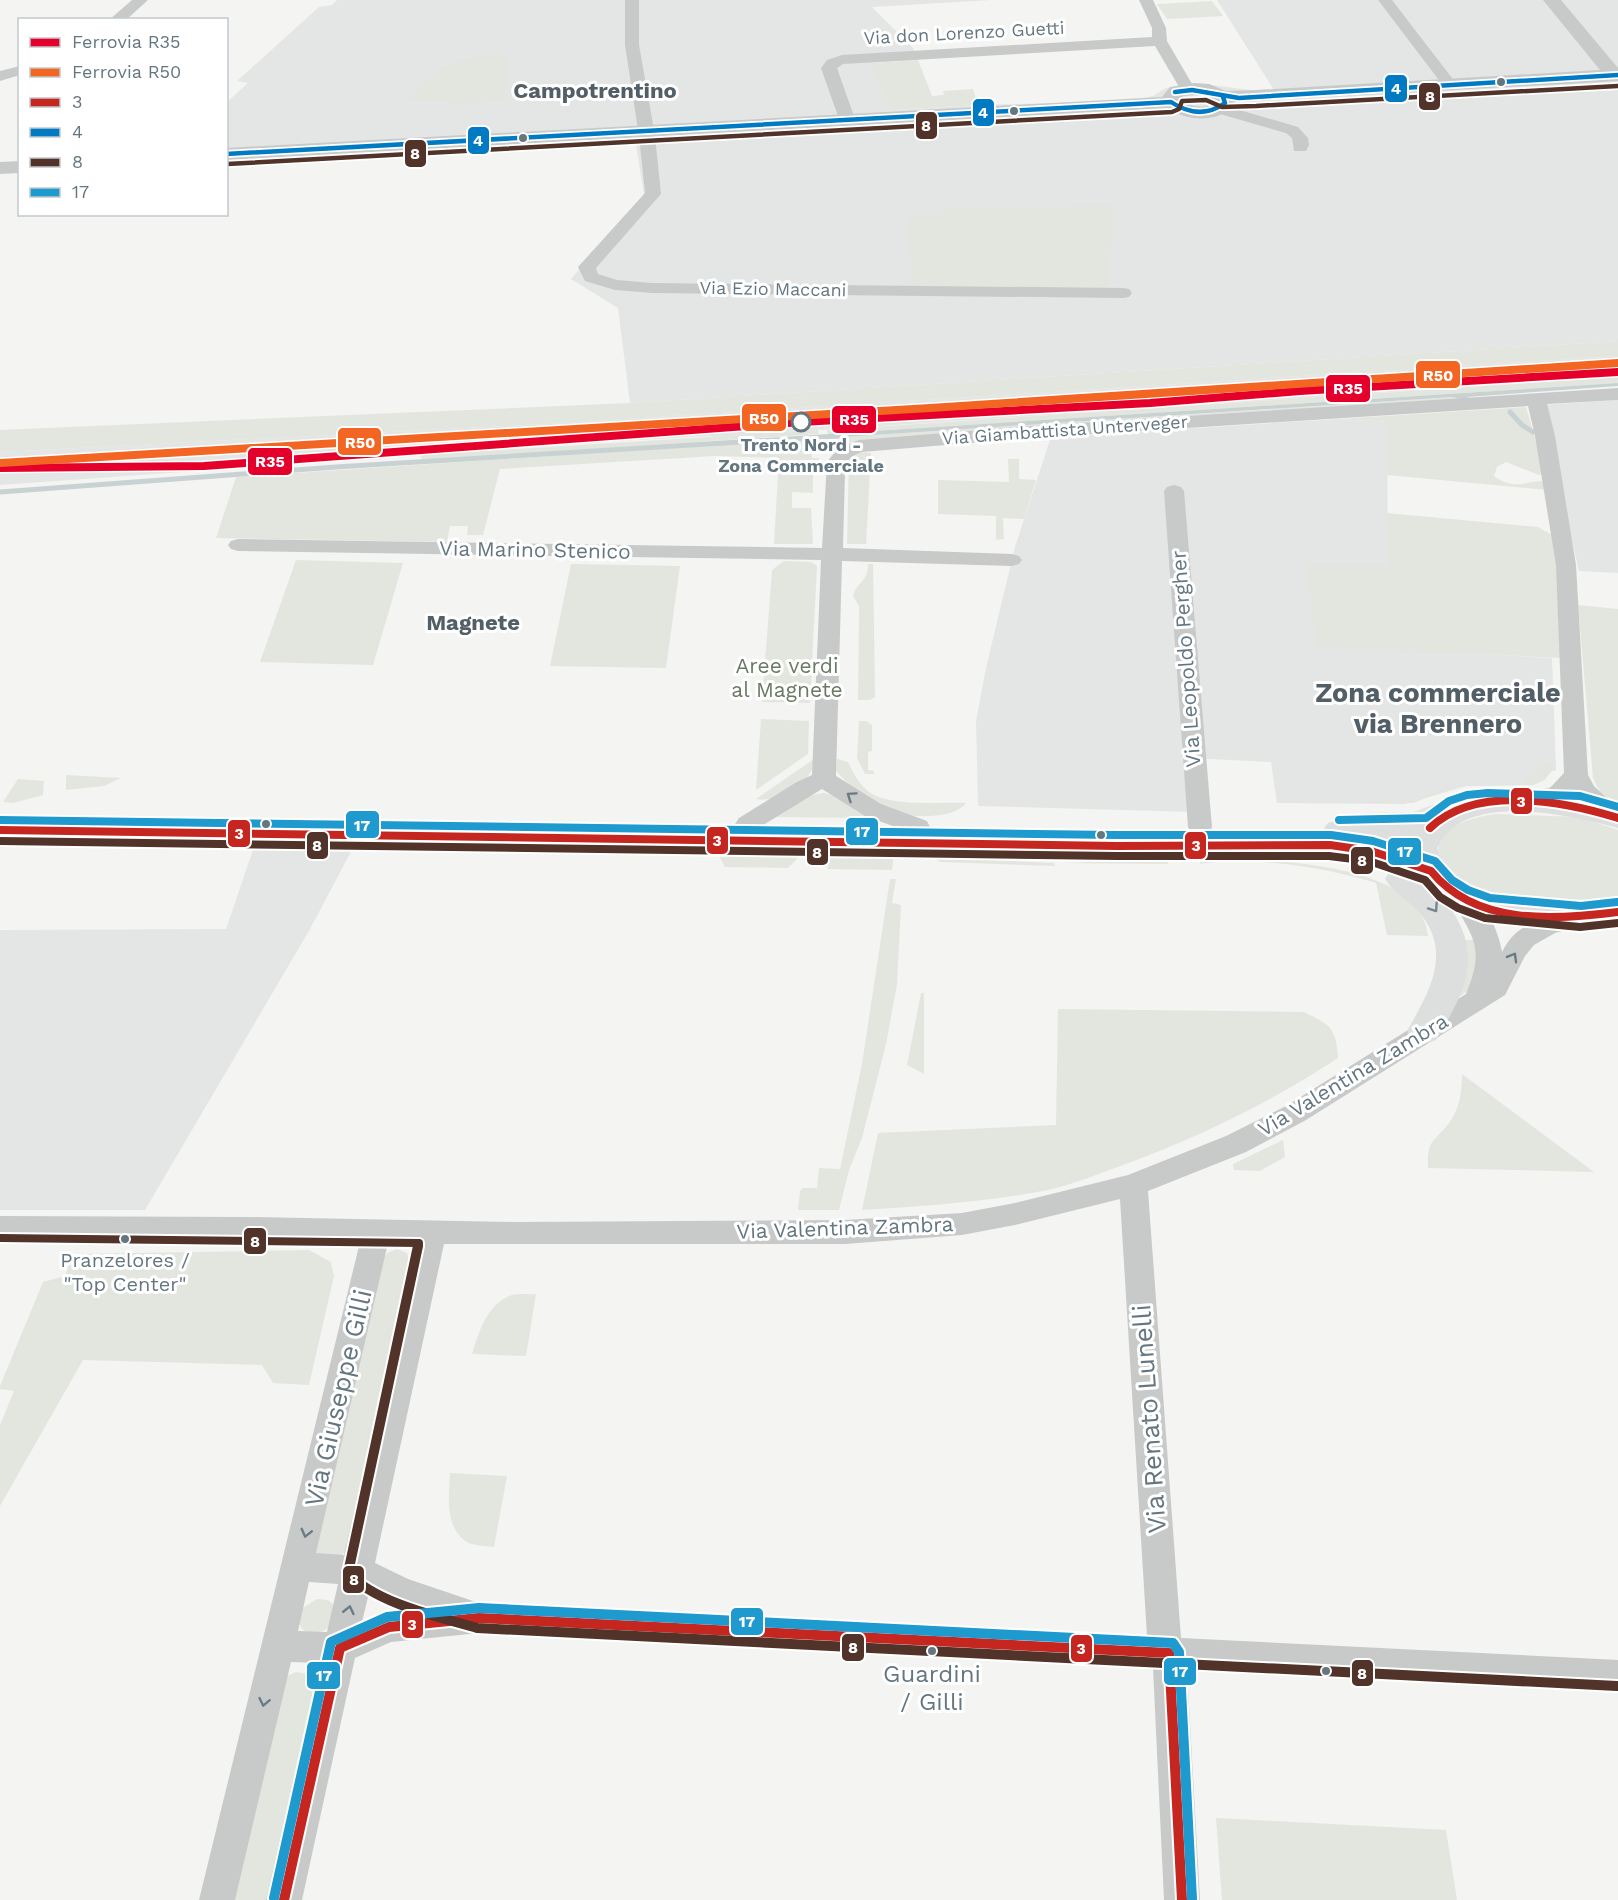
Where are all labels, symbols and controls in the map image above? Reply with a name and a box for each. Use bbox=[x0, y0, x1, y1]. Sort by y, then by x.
street label: Via don Lorenzo Guetti bbox=[863, 17, 1065, 48]
legend bbox=[18, 18, 228, 216]
text: Ferrovia R35 bbox=[72, 31, 181, 52]
text: Ferrovia R50 bbox=[72, 61, 181, 82]
line badge: 4 bbox=[1384, 74, 1408, 103]
unlabelled marker bbox=[1495, 76, 1507, 88]
district label: Campotrentino bbox=[513, 78, 677, 103]
text: 4 bbox=[1391, 79, 1401, 98]
line badge: 8 bbox=[1418, 82, 1441, 111]
text: 8 bbox=[1425, 87, 1435, 106]
text: 3 bbox=[72, 91, 83, 112]
line badge: 4 bbox=[972, 98, 995, 127]
text: 4 bbox=[978, 103, 988, 122]
unlabelled marker bbox=[1008, 105, 1020, 117]
line badge: 8 bbox=[915, 111, 938, 140]
text: 8 bbox=[921, 116, 931, 135]
text: 4 bbox=[72, 121, 83, 142]
line badge: 4 bbox=[467, 126, 490, 155]
text: 4 bbox=[473, 131, 483, 150]
unlabelled marker bbox=[517, 132, 529, 144]
line badge: 8 bbox=[404, 139, 427, 168]
text: 8 bbox=[410, 144, 420, 163]
text: 8 bbox=[72, 151, 83, 172]
text: 17 bbox=[72, 181, 89, 202]
street label: Via Ezio Maccani bbox=[699, 277, 847, 300]
line badge: R50 bbox=[1415, 360, 1461, 389]
text: R50 bbox=[1423, 366, 1453, 385]
line badge: R35 bbox=[1325, 374, 1371, 403]
text: R35 bbox=[1333, 379, 1363, 398]
line badge: R50 bbox=[741, 403, 787, 432]
line badge: R35 bbox=[831, 405, 877, 434]
text: R50 bbox=[749, 409, 779, 428]
text: R35 bbox=[839, 410, 869, 429]
street label: Via Giambattista Unterveger bbox=[941, 410, 1189, 449]
marker: Trento Nord - Zona Commerciale bbox=[791, 412, 811, 432]
line badge: R50 bbox=[337, 427, 382, 456]
text: R50 bbox=[345, 433, 375, 452]
place label: Trento Nord - Zona Commerciale bbox=[718, 434, 884, 476]
line badge: R35 bbox=[247, 447, 293, 476]
text: R35 bbox=[255, 452, 285, 471]
street label: Via Marino Stenico bbox=[439, 535, 631, 564]
street label: Via Leopoldo Pergher bbox=[1165, 549, 1206, 768]
district label: Magnete bbox=[426, 610, 520, 635]
park label: Aree verdi al Magnete bbox=[731, 653, 843, 702]
district label: Zona commerciale via Brennero bbox=[1315, 677, 1561, 740]
line badge: 3 bbox=[1510, 787, 1533, 815]
one-way arrow bbox=[847, 792, 858, 803]
text: 3 bbox=[1516, 792, 1526, 811]
line badge: 17 bbox=[345, 810, 380, 839]
text: 17 bbox=[354, 816, 371, 835]
line badge: 17 bbox=[845, 817, 879, 846]
unlabelled marker bbox=[260, 818, 272, 830]
line badge: 3 bbox=[227, 819, 251, 848]
text: 17 bbox=[854, 822, 871, 841]
text: 3 bbox=[234, 824, 244, 843]
line badge: 3 bbox=[706, 826, 729, 855]
unlabelled marker bbox=[1095, 829, 1107, 841]
line badge: 8 bbox=[306, 831, 329, 860]
text: 3 bbox=[712, 831, 722, 850]
line badge: 3 bbox=[1184, 831, 1207, 860]
text: 8 bbox=[312, 836, 322, 855]
text: 3 bbox=[1191, 836, 1201, 855]
line badge: 17 bbox=[1387, 837, 1422, 866]
line badge: 8 bbox=[806, 838, 829, 866]
text: 17 bbox=[1397, 842, 1414, 861]
text: 8 bbox=[812, 843, 822, 862]
line badge: 8 bbox=[1350, 846, 1374, 875]
text: 8 bbox=[1357, 851, 1367, 870]
one-way arrow bbox=[1426, 902, 1437, 913]
one-way arrow bbox=[1506, 953, 1517, 963]
street label: Via Valentina Zambra bbox=[1253, 1008, 1452, 1141]
street label: Via Valentina Zambra bbox=[736, 1211, 954, 1244]
line badge: 8 bbox=[243, 1227, 267, 1255]
text: 8 bbox=[250, 1232, 260, 1251]
marker: Pranzelores / "Top Center" bbox=[119, 1233, 131, 1245]
place label: Pranzelores / "Top Center" bbox=[60, 1248, 190, 1296]
street label: Via Giuseppe Gilli bbox=[298, 1286, 378, 1510]
street label: Via Renato Lunelli bbox=[1126, 1303, 1172, 1535]
one-way arrow bbox=[300, 1528, 313, 1538]
line badge: 8 bbox=[342, 1565, 365, 1594]
text: 8 bbox=[349, 1570, 359, 1589]
one-way arrow bbox=[342, 1605, 355, 1615]
line badge: 17 bbox=[730, 1607, 764, 1636]
line badge: 3 bbox=[401, 1610, 424, 1639]
text: 17 bbox=[739, 1612, 756, 1631]
text: 3 bbox=[407, 1615, 417, 1634]
line badge: 8 bbox=[841, 1633, 865, 1662]
line badge: 3 bbox=[1070, 1634, 1093, 1663]
text: 8 bbox=[848, 1638, 858, 1657]
text: 3 bbox=[1076, 1639, 1086, 1658]
marker: Guardini / Gilli bbox=[926, 1645, 938, 1657]
line badge: 17 bbox=[1163, 1657, 1197, 1686]
line badge: 8 bbox=[1351, 1659, 1374, 1687]
place label: Guardini / Gilli bbox=[883, 1660, 981, 1716]
line badge: 17 bbox=[306, 1661, 341, 1690]
text: 17 bbox=[1172, 1662, 1189, 1681]
text: 8 bbox=[1357, 1664, 1367, 1683]
unlabelled marker bbox=[1320, 1665, 1332, 1677]
text: 17 bbox=[316, 1666, 333, 1685]
one-way arrow bbox=[259, 1697, 272, 1707]

